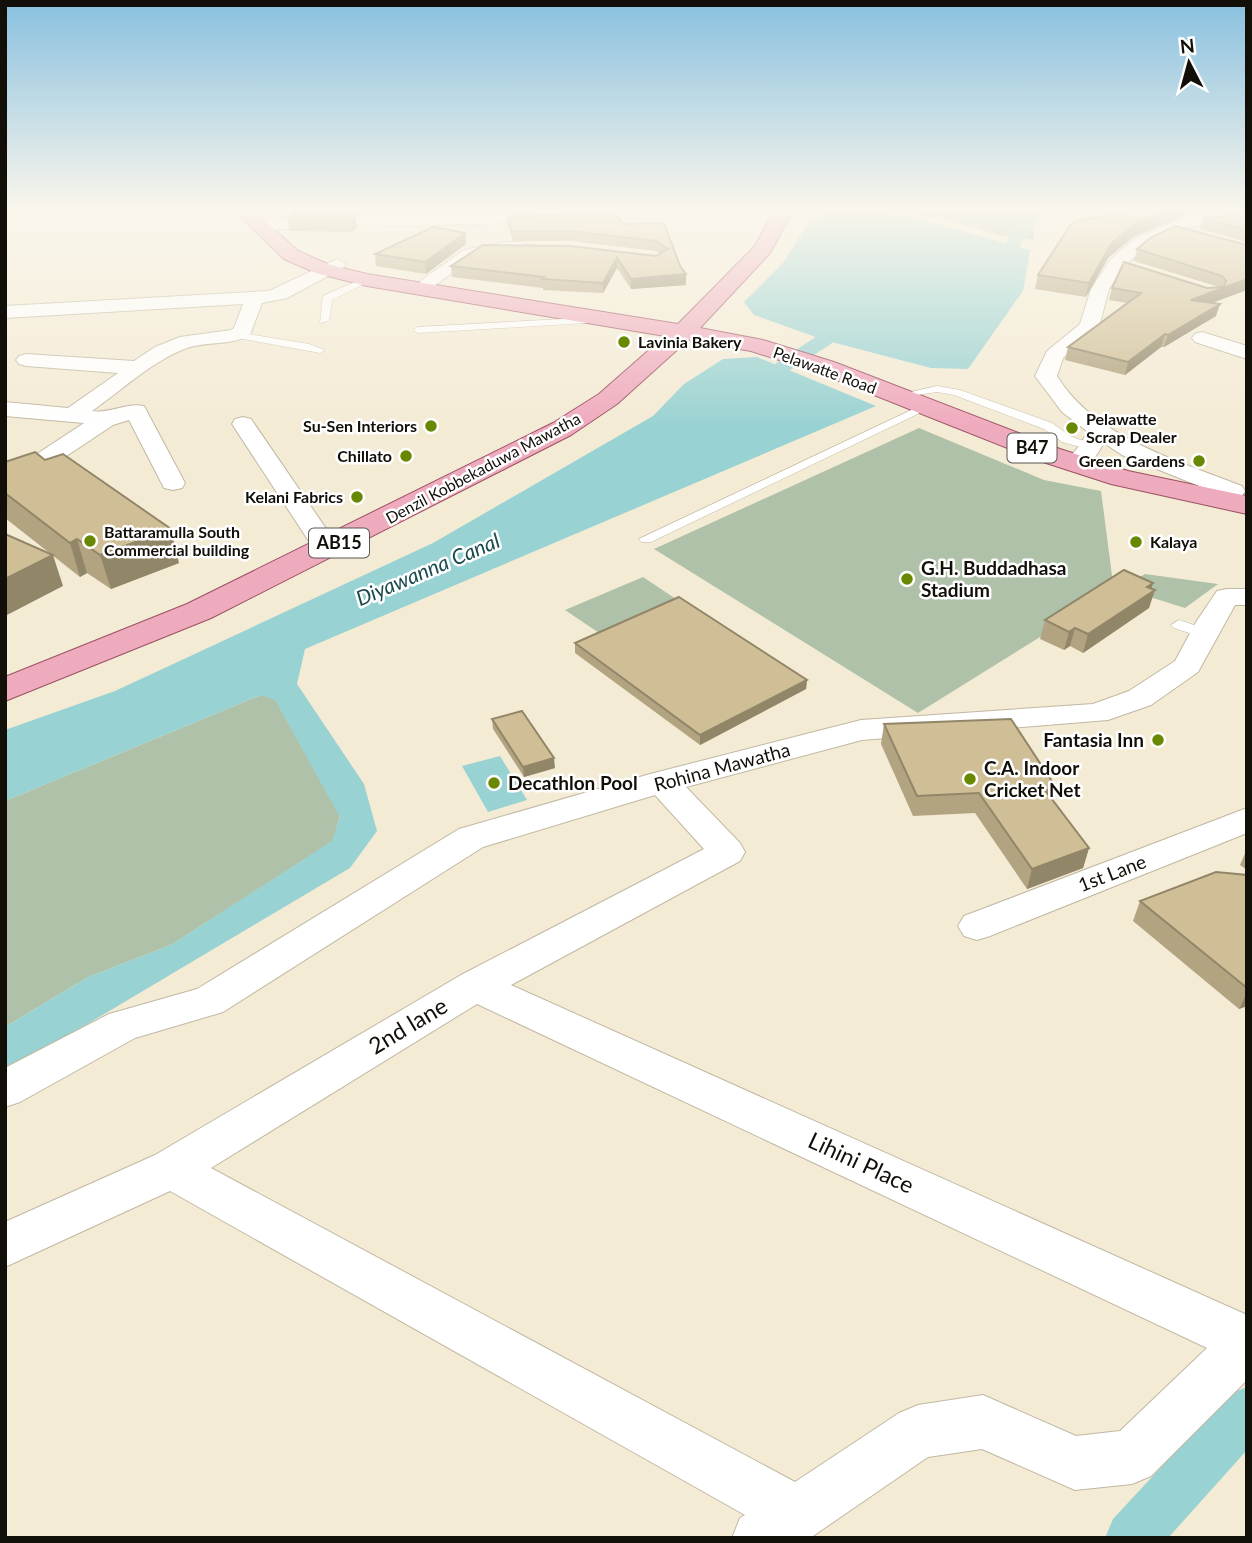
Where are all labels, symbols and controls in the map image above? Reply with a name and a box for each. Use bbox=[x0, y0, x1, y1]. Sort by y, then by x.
north arrow bbox=[1154, 28, 1224, 98]
text: N bbox=[1179, 33, 1196, 58]
place label: Lavinia Bakery bbox=[638, 332, 742, 351]
marker: Lavinia Bakery bbox=[616, 334, 632, 350]
street label: Pelawatte Road bbox=[771, 342, 879, 397]
street label: Denzil Kobbekaduwa Mawatha bbox=[382, 408, 583, 527]
place label: Pelawatte Scrap Dealer bbox=[1086, 409, 1177, 446]
place label: Su-Sen Interiors bbox=[303, 416, 417, 435]
marker: Su-Sen Interiors bbox=[423, 418, 439, 434]
marker: Pelawatte Scrap Dealer bbox=[1064, 420, 1080, 436]
road number: B47 bbox=[1007, 434, 1056, 462]
place label: Chillato bbox=[337, 446, 392, 465]
marker: Chillato bbox=[398, 448, 414, 464]
place label: Green Gardens bbox=[1079, 451, 1185, 470]
marker: Green Gardens bbox=[1191, 453, 1207, 469]
place label: Kelani Fabrics bbox=[245, 487, 343, 506]
marker: Kelani Fabrics bbox=[349, 489, 365, 505]
place label: Battaramulla South Commercial building bbox=[104, 522, 250, 559]
water label: Diyawanna Canal bbox=[352, 527, 503, 610]
road number: AB15 bbox=[309, 528, 369, 558]
place label: Kalaya bbox=[1150, 532, 1197, 551]
marker: Battaramulla South Commercial building bbox=[82, 533, 98, 549]
marker: Kalaya bbox=[1128, 534, 1144, 550]
place label: G.H. Buddadhasa Stadium bbox=[921, 556, 1066, 601]
marker: G.H. Buddadhasa Stadium bbox=[899, 571, 915, 587]
place label: Fantasia Inn bbox=[1043, 728, 1144, 751]
marker: Fantasia Inn bbox=[1150, 732, 1166, 748]
street label: Rohina Mawatha bbox=[651, 737, 792, 796]
place label: C.A. Indoor Cricket Net bbox=[984, 756, 1080, 801]
place label: Decathlon Pool bbox=[508, 771, 638, 794]
marker: C.A. Indoor Cricket Net bbox=[962, 771, 978, 787]
marker: Decathlon Pool bbox=[486, 775, 502, 791]
street label: 1st Lane bbox=[1075, 849, 1149, 896]
street label: 2nd lane bbox=[363, 991, 452, 1059]
street label: Lihini Place bbox=[804, 1125, 919, 1199]

